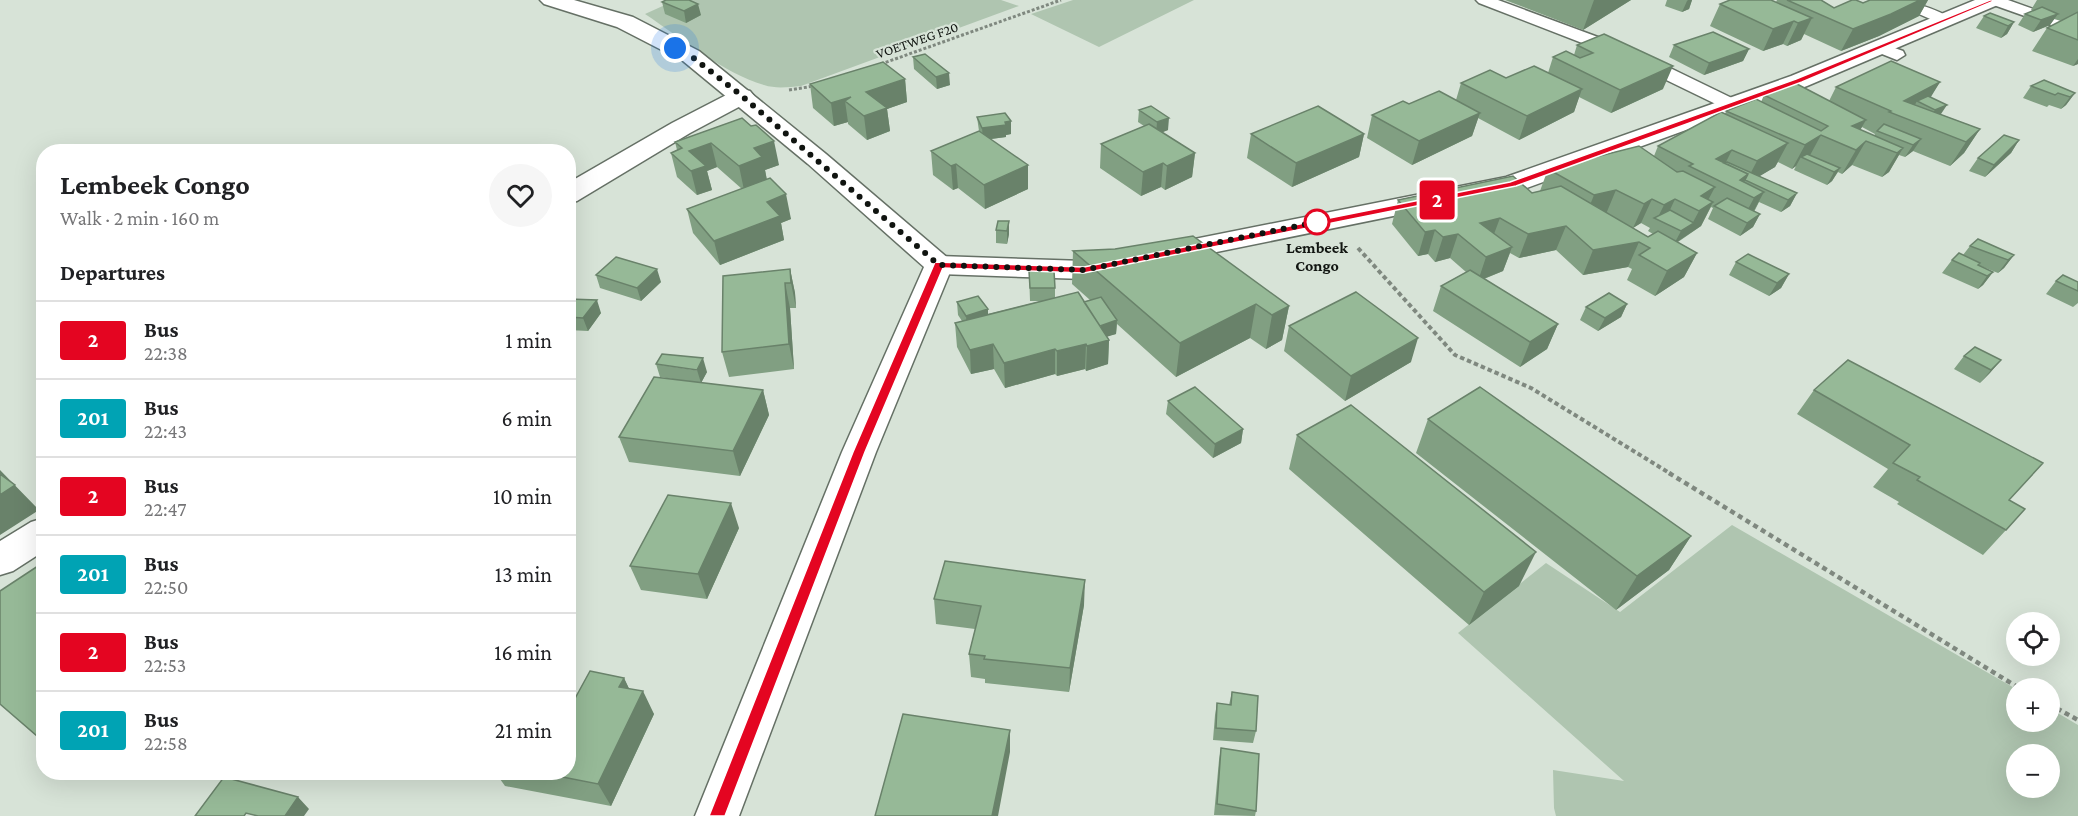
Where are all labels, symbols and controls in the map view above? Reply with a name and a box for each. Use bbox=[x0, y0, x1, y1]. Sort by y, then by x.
street label: VOETWEG F20 bbox=[874, 18, 960, 62]
your location bbox=[660, 33, 690, 63]
button: heart bbox=[489, 164, 552, 227]
text: Lembeek Congo bbox=[60, 169, 250, 200]
line badge: 2 bbox=[1418, 180, 1456, 220]
text: 2 bbox=[1432, 188, 1442, 212]
text: Walk · 2 min · 160 m bbox=[60, 207, 219, 229]
marker: Lembeek Congo bbox=[1304, 209, 1330, 235]
place label: Lembeek Congo bbox=[1286, 239, 1348, 274]
text: Departures bbox=[60, 260, 165, 285]
text: Bus bbox=[144, 317, 178, 342]
text: 2 bbox=[88, 328, 98, 352]
text: 1 min bbox=[505, 328, 552, 353]
text: 22:38 bbox=[144, 342, 188, 364]
text: Bus bbox=[144, 395, 178, 420]
text: 201 bbox=[77, 406, 109, 430]
text: 6 min bbox=[501, 406, 552, 431]
text: 22:43 bbox=[144, 420, 187, 442]
text: Bus bbox=[144, 473, 178, 498]
text: 2 bbox=[88, 484, 98, 508]
text: 10 min bbox=[493, 484, 552, 509]
text: 22:47 bbox=[144, 498, 186, 520]
text: Bus bbox=[144, 551, 178, 576]
text: 201 bbox=[77, 562, 109, 586]
text: 13 min bbox=[495, 562, 552, 587]
text: 22:50 bbox=[144, 576, 188, 598]
map controls bbox=[2006, 612, 2060, 798]
button: locate bbox=[2006, 612, 2060, 666]
text: Bus bbox=[144, 629, 178, 654]
text: 2 bbox=[88, 640, 98, 664]
text: 16 min bbox=[494, 640, 552, 665]
text: 22:53 bbox=[144, 654, 186, 676]
button: + bbox=[2006, 678, 2060, 732]
text: Bus bbox=[144, 707, 178, 732]
text: 201 bbox=[77, 718, 109, 742]
text: 21 min bbox=[495, 718, 552, 743]
text: 22:58 bbox=[144, 732, 188, 754]
button: − bbox=[2006, 744, 2060, 798]

